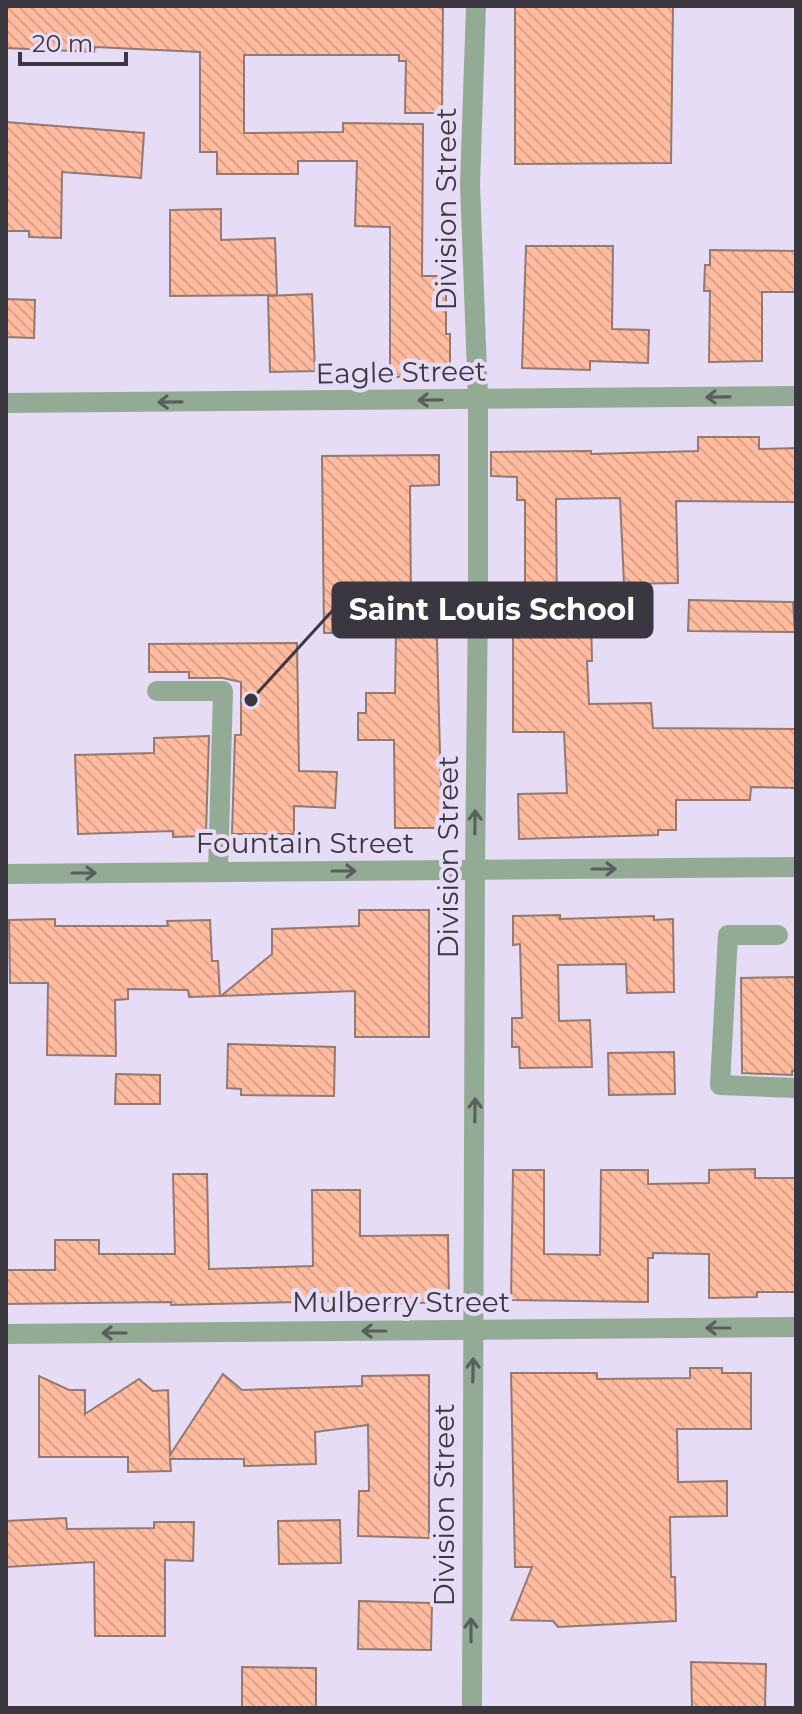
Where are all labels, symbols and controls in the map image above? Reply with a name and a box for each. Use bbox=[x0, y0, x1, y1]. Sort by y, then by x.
scale bar bbox=[20, 16, 126, 66]
text: 20 m bbox=[32, 29, 93, 58]
street label: Division Street bbox=[429, 107, 463, 311]
street label: Eagle Street bbox=[315, 354, 487, 390]
one-way arrow bbox=[705, 389, 732, 405]
one-way arrow bbox=[417, 392, 444, 407]
one-way arrow bbox=[157, 394, 184, 410]
callout: Saint Louis School bbox=[333, 583, 652, 637]
text: Saint Louis School bbox=[349, 591, 635, 628]
street label: Division Street bbox=[431, 755, 465, 959]
one-way arrow bbox=[467, 809, 483, 836]
street label: Fountain Street bbox=[196, 826, 414, 860]
one-way arrow bbox=[590, 861, 617, 877]
one-way arrow bbox=[330, 863, 357, 879]
one-way arrow bbox=[70, 865, 97, 881]
one-way arrow bbox=[468, 1097, 483, 1124]
street label: Mulberry Street bbox=[292, 1285, 510, 1319]
one-way arrow bbox=[705, 1320, 732, 1336]
one-way arrow bbox=[361, 1323, 388, 1339]
one-way arrow bbox=[101, 1325, 128, 1341]
one-way arrow bbox=[465, 1357, 481, 1384]
street label: Division Street bbox=[427, 1403, 461, 1607]
one-way arrow bbox=[464, 1617, 479, 1644]

